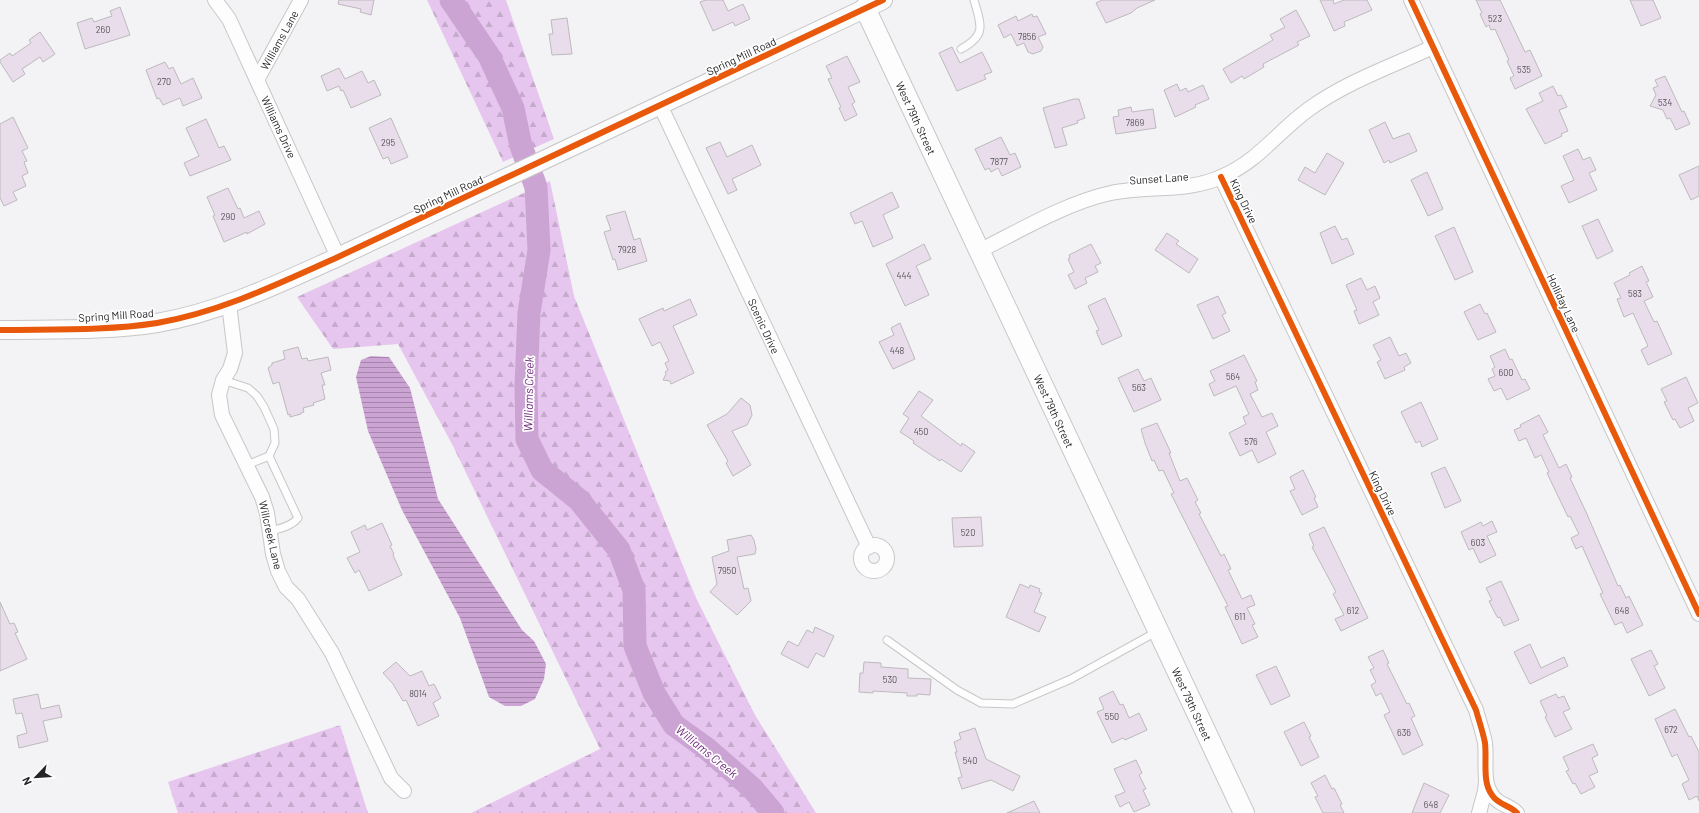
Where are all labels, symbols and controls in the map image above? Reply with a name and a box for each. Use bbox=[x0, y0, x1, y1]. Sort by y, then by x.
street label: Williams Lane bbox=[257, 8, 301, 72]
house number: 523 bbox=[1488, 13, 1502, 24]
house number: 260 bbox=[96, 24, 110, 35]
house number: 7856 bbox=[1018, 31, 1036, 42]
street label: Spring Mill Road bbox=[704, 34, 778, 78]
house number: 535 bbox=[1517, 64, 1531, 75]
house number: 270 bbox=[157, 76, 171, 87]
street label: West 79th Street bbox=[893, 79, 939, 157]
street label: Williams Drive bbox=[259, 94, 299, 160]
house number: 534 bbox=[1658, 97, 1672, 108]
house number: 7869 bbox=[1126, 117, 1144, 128]
house number: 295 bbox=[381, 137, 395, 148]
house number: 7877 bbox=[990, 156, 1008, 167]
street label: Sunset Lane bbox=[1129, 169, 1189, 187]
street label: Spring Mill Road bbox=[411, 172, 485, 216]
street label: King Drive bbox=[1228, 177, 1260, 226]
house number: 290 bbox=[221, 211, 235, 222]
house number: 7928 bbox=[618, 244, 637, 255]
house number: 444 bbox=[897, 270, 911, 281]
street label: Holliday Lane bbox=[1545, 271, 1583, 335]
house number: 583 bbox=[1628, 288, 1642, 299]
street label: Scenic Drive bbox=[746, 296, 782, 356]
street label: Spring Mill Road bbox=[78, 306, 154, 324]
house number: 448 bbox=[890, 345, 905, 356]
water label: Williams Creek bbox=[520, 356, 536, 432]
house number: 600 bbox=[1499, 367, 1513, 378]
house number: 564 bbox=[1226, 371, 1240, 382]
street label: West 79th Street bbox=[1031, 372, 1077, 450]
house number: 563 bbox=[1132, 382, 1146, 393]
house number: 450 bbox=[914, 426, 928, 437]
house number: 576 bbox=[1244, 436, 1258, 447]
street label: King Drive bbox=[1367, 469, 1399, 518]
street label: Willcreek Lane bbox=[257, 499, 285, 571]
house number: 520 bbox=[961, 527, 975, 538]
house number: 603 bbox=[1471, 537, 1486, 548]
house number: 7950 bbox=[718, 565, 736, 576]
house number: 612 bbox=[1347, 605, 1359, 616]
house number: 648 bbox=[1615, 605, 1629, 616]
house number: 611 bbox=[1235, 611, 1245, 622]
street label: West 79th Street bbox=[1169, 665, 1215, 743]
house number: 530 bbox=[883, 674, 897, 685]
house number: 8014 bbox=[409, 688, 427, 699]
house number: 550 bbox=[1105, 711, 1119, 722]
water label: Williams Creek bbox=[673, 722, 741, 780]
house number: 672 bbox=[1664, 724, 1678, 735]
house number: 636 bbox=[1397, 727, 1411, 738]
house number: 540 bbox=[963, 755, 977, 766]
north arrow bbox=[16, 757, 56, 797]
text: N bbox=[19, 775, 34, 788]
house number: 648 bbox=[1424, 799, 1438, 810]

